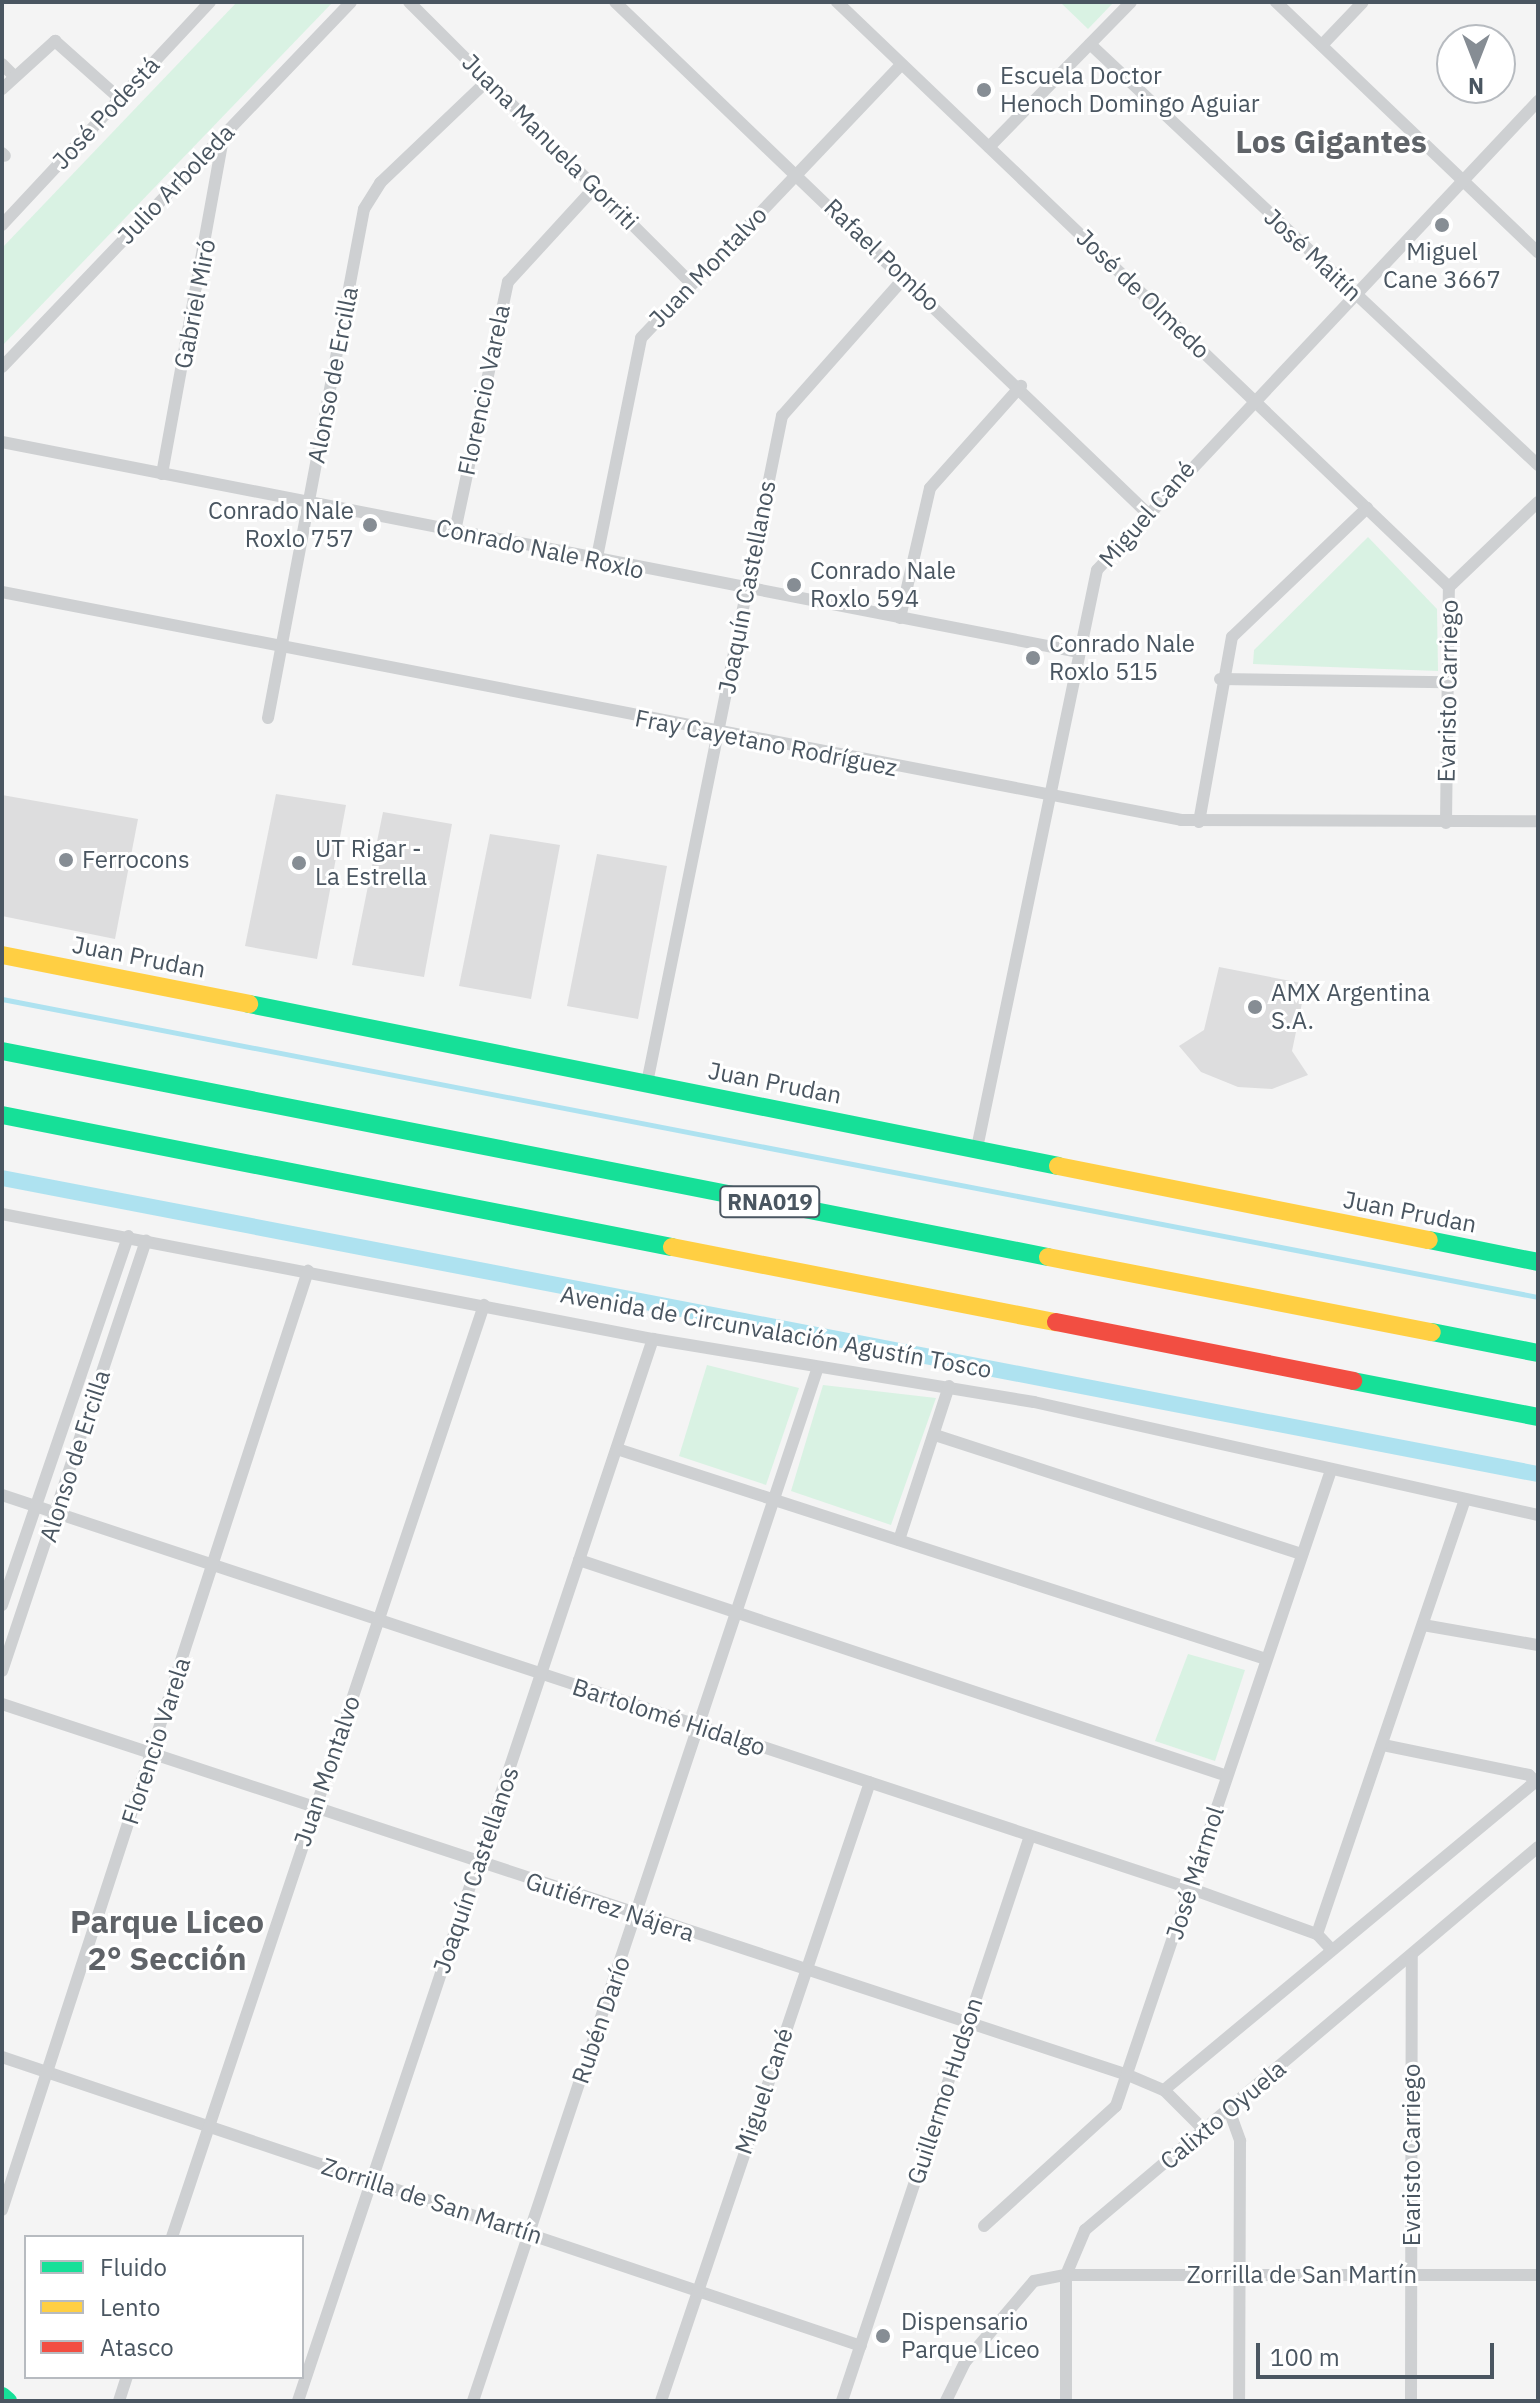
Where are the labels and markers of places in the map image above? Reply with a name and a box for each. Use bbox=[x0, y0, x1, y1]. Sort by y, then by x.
place label: Escuela Doctor Henoch Domingo Aguiar bbox=[1000, 62, 1260, 118]
marker: Escuela Doctor Henoch Domingo Aguiar bbox=[975, 81, 993, 99]
marker: Miguel Cane 3667 bbox=[1433, 216, 1451, 234]
place label: Miguel Cane 3667 bbox=[1383, 238, 1501, 294]
place label: Conrado Nale Roxlo 757 bbox=[208, 497, 354, 553]
marker: Conrado Nale Roxlo 757 bbox=[361, 516, 379, 534]
place label: Conrado Nale Roxlo 594 bbox=[810, 557, 956, 613]
marker: Conrado Nale Roxlo 594 bbox=[785, 576, 803, 594]
place label: Conrado Nale Roxlo 515 bbox=[1049, 630, 1195, 686]
marker: Conrado Nale Roxlo 515 bbox=[1024, 649, 1042, 667]
place label: UT Rigar - La Estrella bbox=[315, 835, 427, 891]
place label: Ferrocons bbox=[82, 846, 190, 874]
marker: Ferrocons bbox=[57, 851, 75, 869]
marker: UT Rigar - La Estrella bbox=[290, 854, 308, 872]
place label: AMX Argentina S.A. bbox=[1271, 979, 1430, 1035]
marker: AMX Argentina S.A. bbox=[1246, 998, 1264, 1016]
place label: Dispensario Parque Liceo bbox=[901, 2308, 1040, 2364]
marker: Dispensario Parque Liceo bbox=[872, 2325, 894, 2347]

